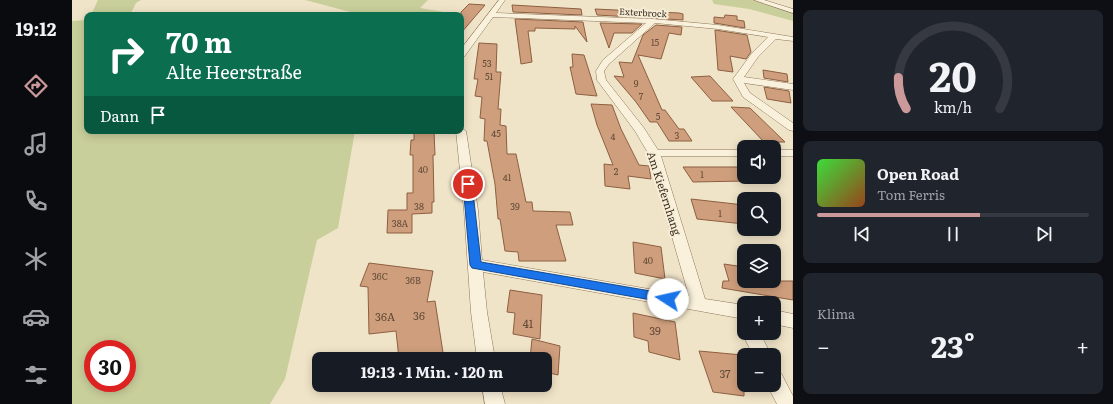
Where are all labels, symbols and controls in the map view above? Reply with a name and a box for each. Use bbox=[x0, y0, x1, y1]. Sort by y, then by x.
street label: Exterbrock bbox=[619, 4, 668, 20]
text: 19:12 bbox=[16, 15, 56, 42]
text: 70 m bbox=[166, 20, 232, 62]
icon: right bbox=[100, 28, 152, 80]
house number: 15 bbox=[651, 35, 660, 49]
text: 20 bbox=[929, 42, 977, 104]
house number: 53 bbox=[482, 56, 492, 70]
text: Alte Heerstraße bbox=[166, 58, 302, 85]
house number: 51 bbox=[485, 69, 493, 83]
icon: directions bbox=[22, 72, 50, 100]
house number: 9 bbox=[634, 76, 639, 90]
house number: 7 bbox=[639, 89, 644, 103]
text: km/h bbox=[934, 95, 973, 116]
text: Dann bbox=[100, 104, 139, 127]
icon: arrive bbox=[147, 104, 169, 126]
house number: 5 bbox=[656, 109, 661, 123]
house number: 45 bbox=[491, 126, 501, 140]
house number: 3 bbox=[675, 128, 680, 142]
house number: 4 bbox=[611, 129, 616, 143]
icon: music bbox=[22, 130, 50, 158]
map controls bbox=[737, 140, 781, 392]
button: sound bbox=[737, 140, 781, 184]
street label: Am Kiefernhang bbox=[644, 149, 686, 238]
house number: 40 bbox=[418, 162, 428, 176]
text: Open Road bbox=[877, 162, 959, 185]
house number: 2 bbox=[614, 164, 619, 178]
pin bbox=[451, 167, 485, 201]
house number: 1 bbox=[700, 167, 704, 181]
house number: 41 bbox=[503, 170, 512, 184]
icon: arrive bbox=[457, 173, 479, 195]
text: Tom Ferris bbox=[877, 185, 945, 204]
icon: phone bbox=[22, 187, 50, 215]
button: search bbox=[737, 192, 781, 236]
house number: 38 bbox=[414, 199, 424, 213]
house number: 39 bbox=[510, 199, 520, 213]
house number: 1 bbox=[718, 206, 722, 220]
house number: 38A bbox=[392, 216, 409, 230]
icon: previous bbox=[851, 223, 873, 245]
icon: pause bbox=[942, 223, 964, 245]
icon: next bbox=[1033, 223, 1055, 245]
button: layers bbox=[737, 244, 781, 288]
icon: climate bbox=[22, 245, 50, 273]
house number: 40 bbox=[643, 253, 653, 267]
house number: 36C bbox=[372, 269, 388, 283]
house number: 36B bbox=[405, 273, 421, 287]
position arrow bbox=[647, 278, 689, 320]
button: + bbox=[737, 296, 781, 340]
icon: car bbox=[22, 303, 50, 331]
text: Klima bbox=[817, 304, 855, 323]
house number: 36 bbox=[413, 307, 425, 323]
house number: 36A bbox=[375, 308, 395, 324]
house number: 41 bbox=[523, 315, 534, 331]
house number: 39 bbox=[649, 322, 661, 338]
text: 23° bbox=[931, 323, 975, 367]
text: − bbox=[817, 329, 830, 362]
text: + bbox=[1076, 329, 1089, 362]
speed limit sign: 30 bbox=[84, 340, 136, 392]
button: − bbox=[737, 348, 781, 392]
text: 19:13 · 1 Min. · 120 m bbox=[361, 360, 503, 383]
icon: filters bbox=[22, 361, 50, 389]
house number: 37 bbox=[719, 365, 731, 381]

